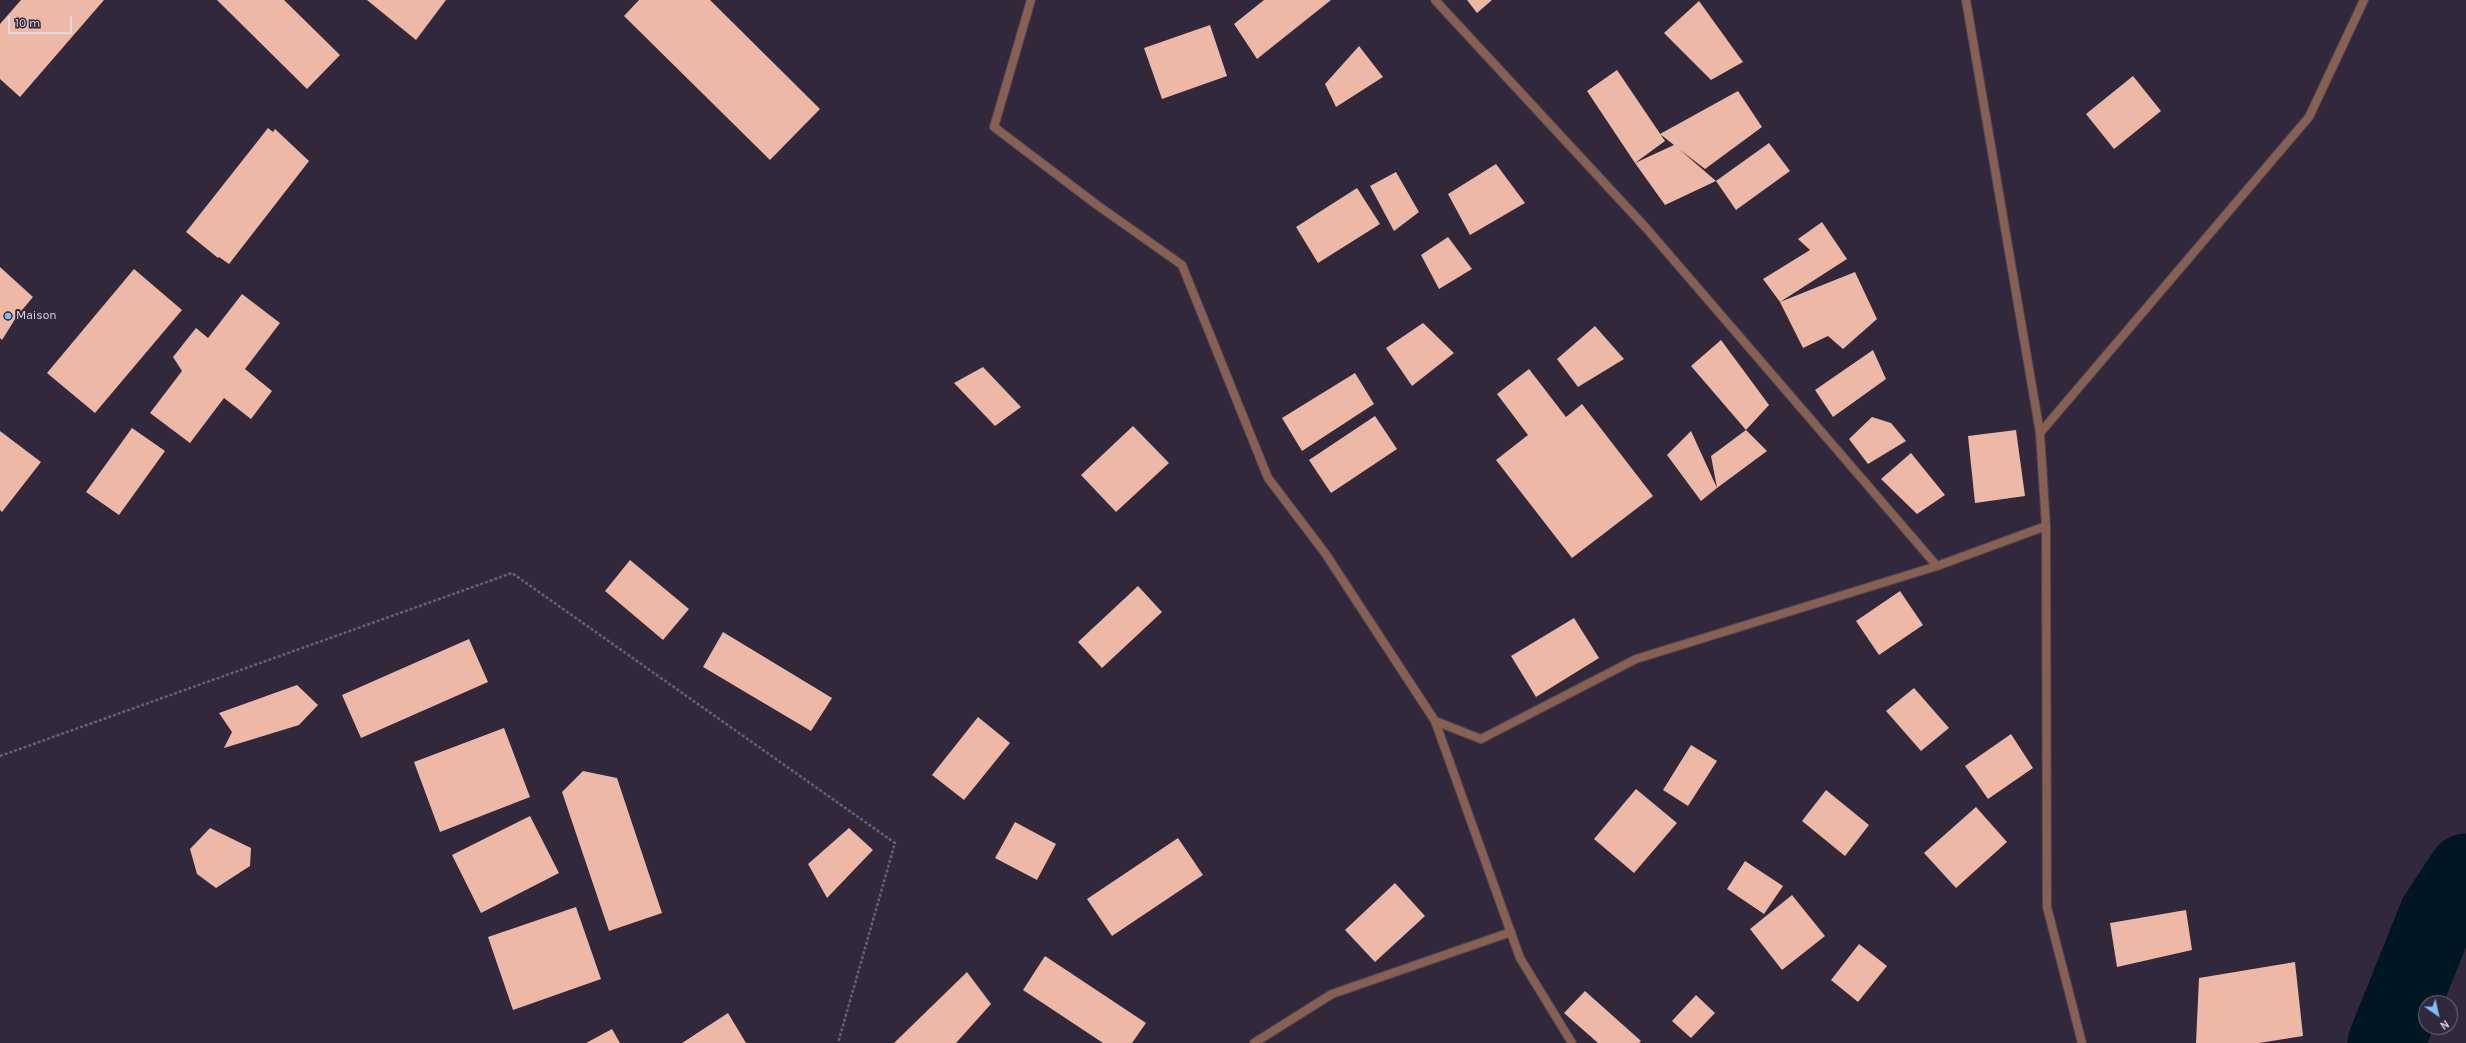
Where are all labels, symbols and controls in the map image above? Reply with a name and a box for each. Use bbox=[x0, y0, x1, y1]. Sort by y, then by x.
scale bar bbox=[10, 8, 74, 34]
text: 10 m bbox=[15, 16, 40, 30]
place label: Maison bbox=[16, 309, 56, 323]
marker: Maison bbox=[3, 311, 13, 321]
north arrow bbox=[2418, 995, 2458, 1035]
text: N bbox=[2438, 1017, 2451, 1032]

